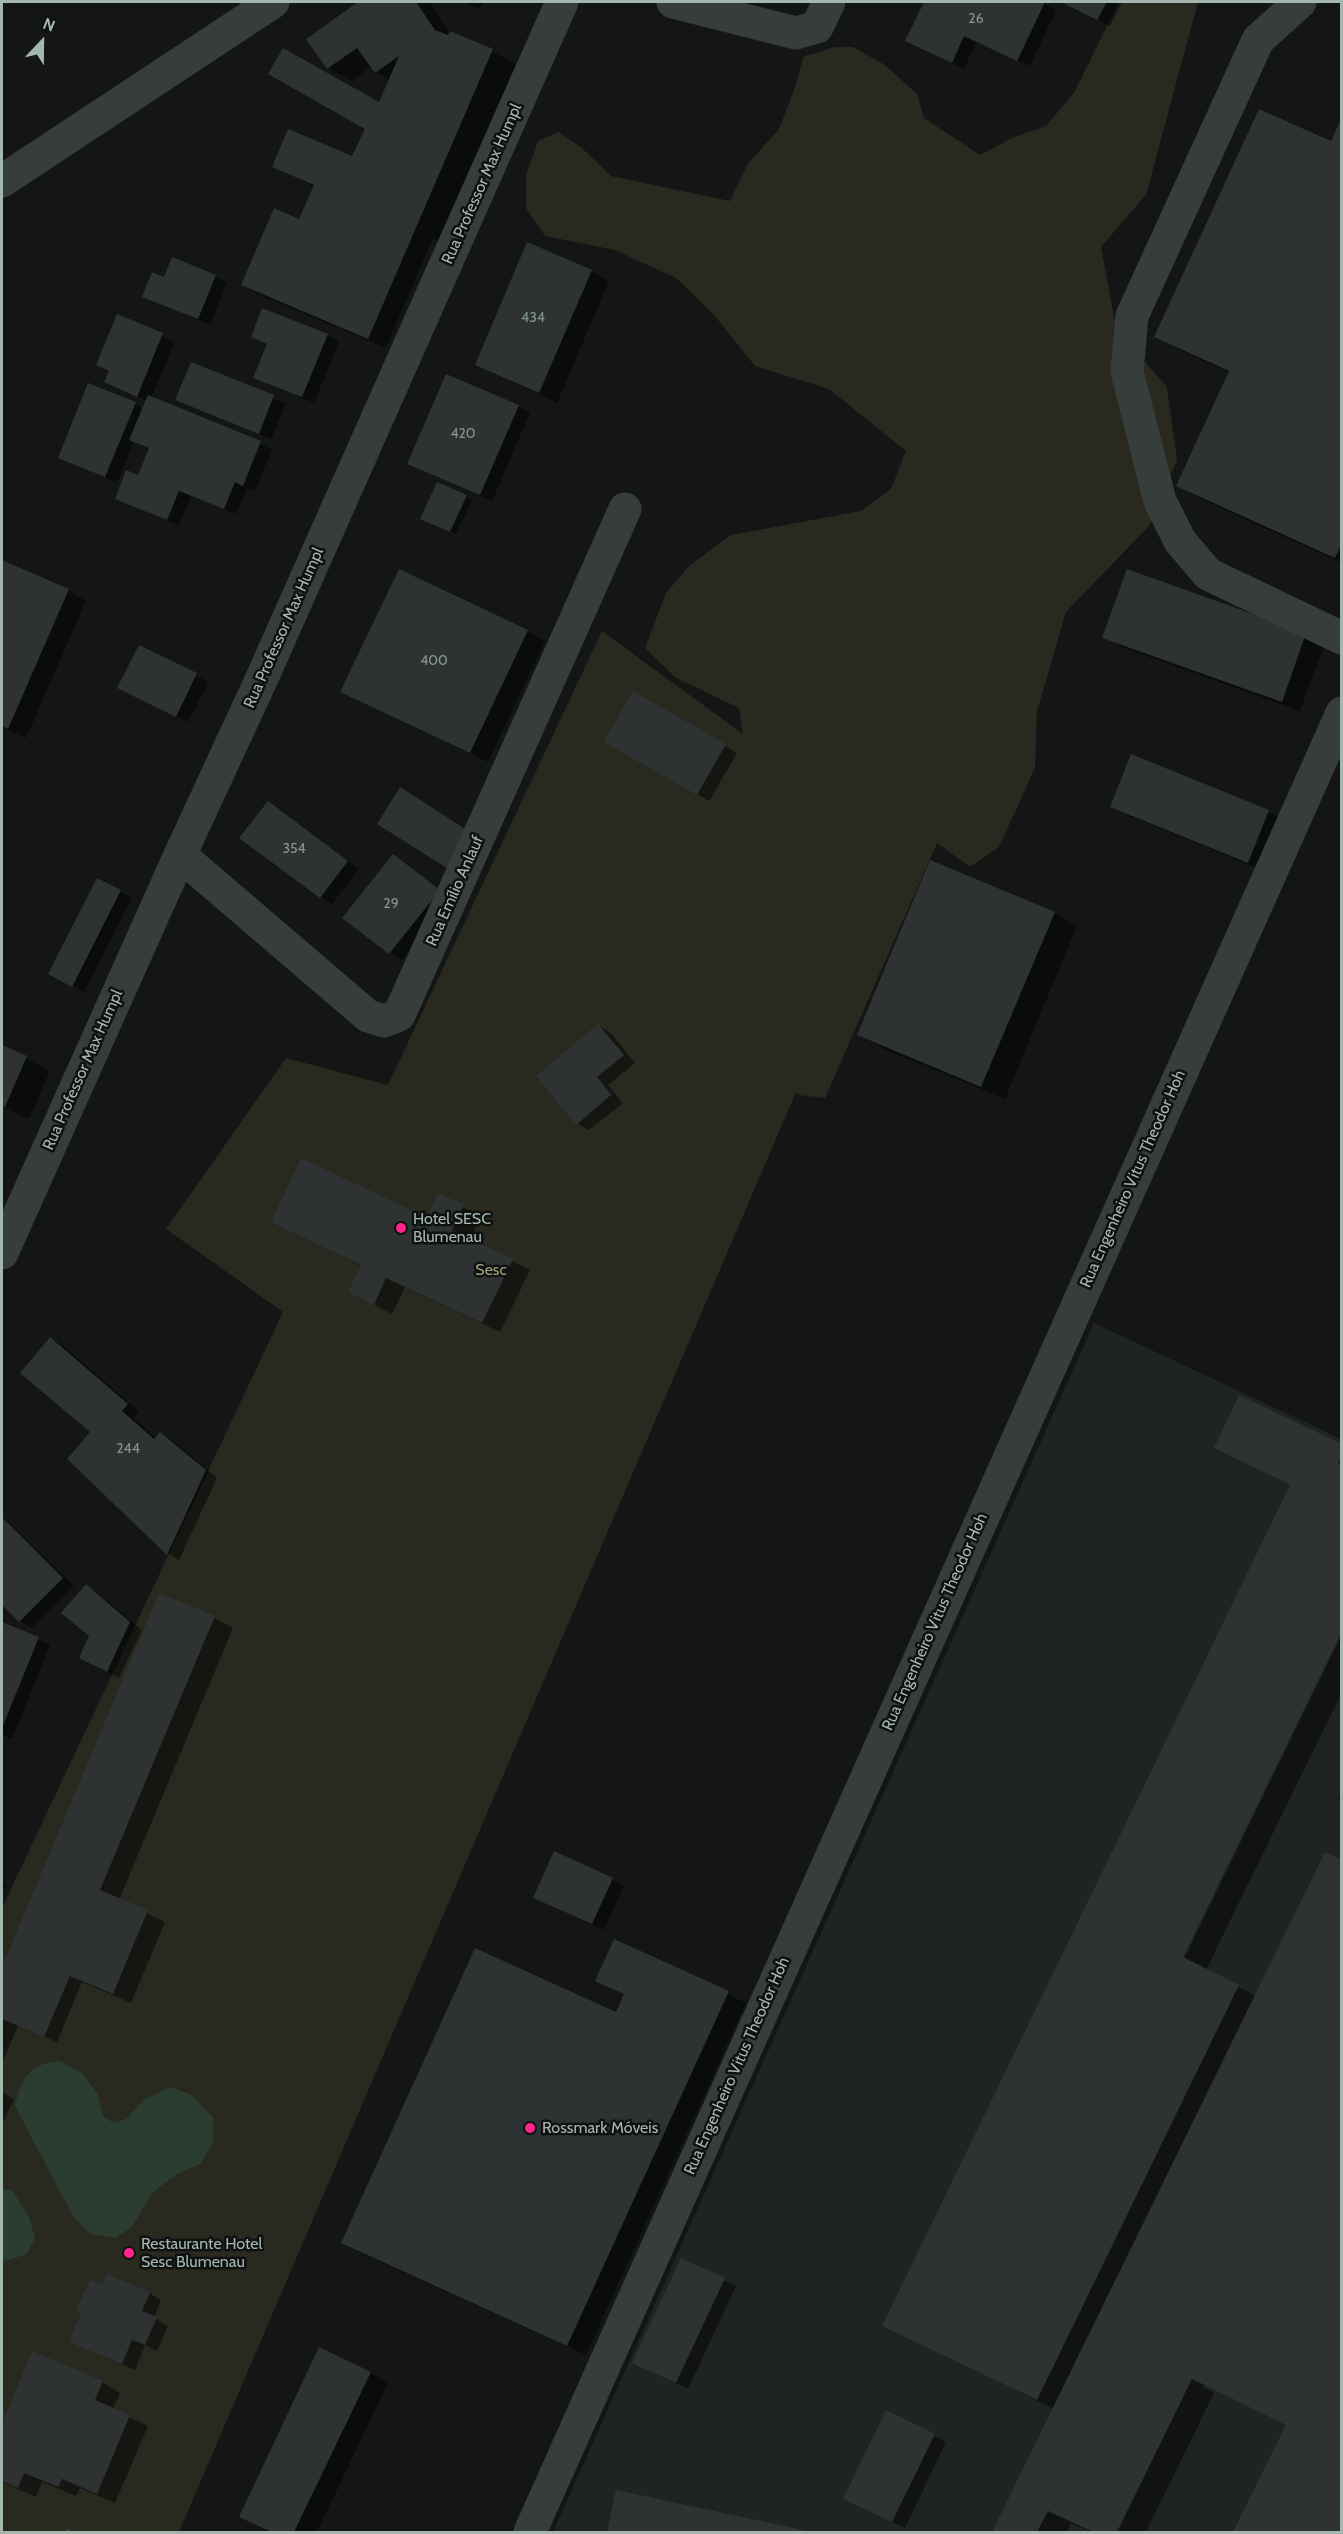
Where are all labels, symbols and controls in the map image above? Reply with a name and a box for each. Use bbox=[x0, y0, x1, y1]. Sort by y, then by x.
house number: 26 bbox=[968, 11, 984, 27]
north arrow bbox=[12, 12, 72, 72]
text: N bbox=[40, 14, 58, 36]
street label: Rua Professor Max Humpl bbox=[438, 101, 526, 267]
house number: 434 bbox=[521, 310, 545, 326]
house number: 420 bbox=[450, 426, 476, 442]
street label: Rua Professor Max Humpl bbox=[240, 545, 328, 711]
house number: 400 bbox=[420, 653, 448, 669]
street label: Rua Emílio Anlauf bbox=[422, 833, 488, 949]
house number: 354 bbox=[282, 841, 306, 857]
house number: 29 bbox=[383, 896, 399, 912]
street label: Rua Professor Max Humpl bbox=[39, 987, 127, 1153]
street label: Rua Engenheiro Vitus Theodor Hoh bbox=[1076, 1067, 1190, 1291]
place label: Hotel SESC Blumenau bbox=[413, 1209, 491, 1247]
marker: Hotel SESC Blumenau bbox=[394, 1221, 408, 1235]
park label: Sesc bbox=[475, 1260, 507, 1280]
house number: 244 bbox=[116, 1441, 140, 1457]
street label: Rua Engenheiro Vitus Theodor Hoh bbox=[878, 1510, 992, 1734]
street label: Rua Engenheiro Vitus Theodor Hoh bbox=[680, 1954, 794, 2178]
place label: Rossmark Móveis bbox=[542, 2118, 658, 2138]
marker: Rossmark Móveis bbox=[523, 2121, 537, 2135]
place label: Restaurante Hotel Sesc Blumenau bbox=[141, 2234, 262, 2272]
marker: Restaurante Hotel Sesc Blumenau bbox=[122, 2246, 136, 2260]

